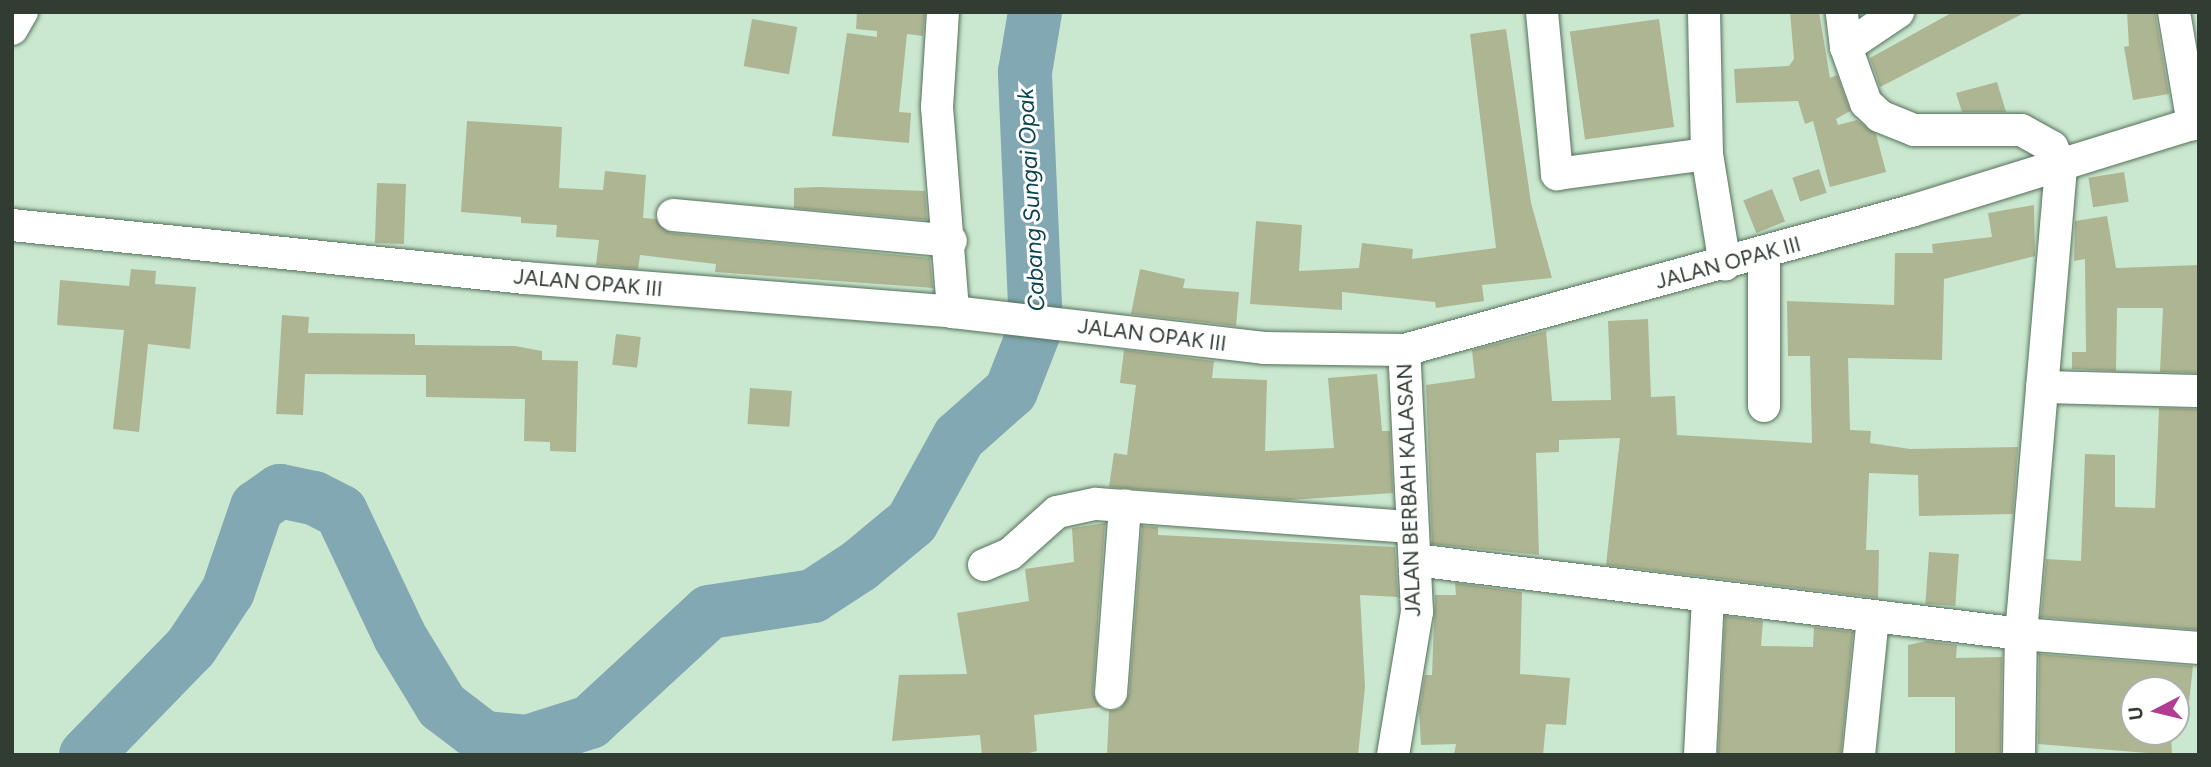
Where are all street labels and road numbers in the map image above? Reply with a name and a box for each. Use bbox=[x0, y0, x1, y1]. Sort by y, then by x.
street label: JALAN OPAK III bbox=[1653, 232, 1803, 294]
street label: JALAN OPAK III bbox=[513, 264, 663, 302]
street label: JALAN OPAK III bbox=[1076, 313, 1228, 357]
street label: JALAN BERBAH KALASAN bbox=[1392, 363, 1426, 617]

